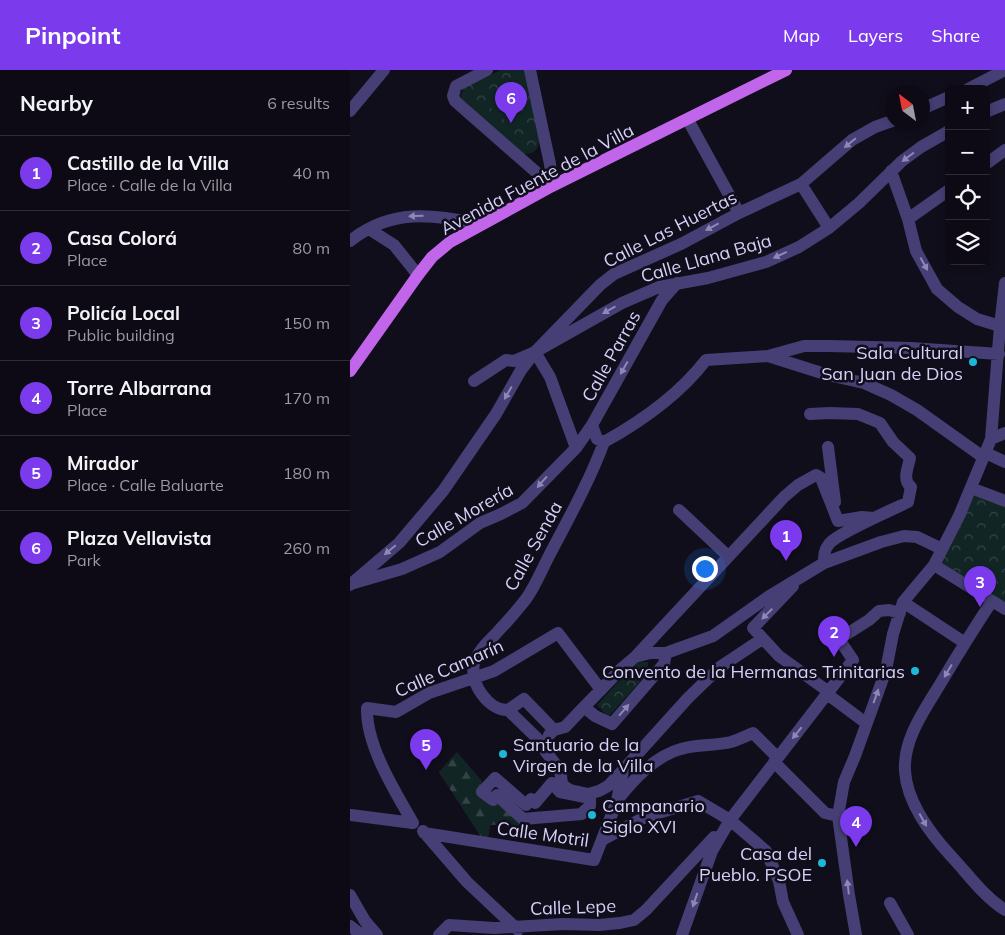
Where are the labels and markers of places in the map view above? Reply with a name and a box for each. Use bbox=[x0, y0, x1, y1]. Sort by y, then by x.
pin: 6 bbox=[495, 82, 527, 123]
place label: Sala Cultural San Juan de Dios bbox=[821, 341, 963, 385]
marker: Sala Cultural San Juan de Dios bbox=[967, 356, 979, 368]
pin: 1 bbox=[770, 520, 802, 561]
pin: 3 bbox=[964, 566, 996, 607]
pin: 2 bbox=[818, 616, 850, 657]
place label: Convento de la Hermanas Trinitarias bbox=[602, 660, 905, 683]
marker: Convento de la Hermanas Trinitarias bbox=[909, 665, 921, 677]
pin: 5 bbox=[410, 729, 442, 770]
place label: Santuario de la Virgen de la Villa bbox=[513, 733, 653, 777]
marker: Santuario de la Virgen de la Villa bbox=[497, 748, 509, 760]
place label: Campanario Siglo XVI bbox=[602, 794, 705, 838]
pin: 4 bbox=[840, 806, 872, 847]
marker: Campanario Siglo XVI bbox=[586, 809, 598, 821]
place label: Casa del Pueblo. PSOE bbox=[699, 842, 812, 886]
marker: Casa del Pueblo. PSOE bbox=[816, 857, 828, 869]

